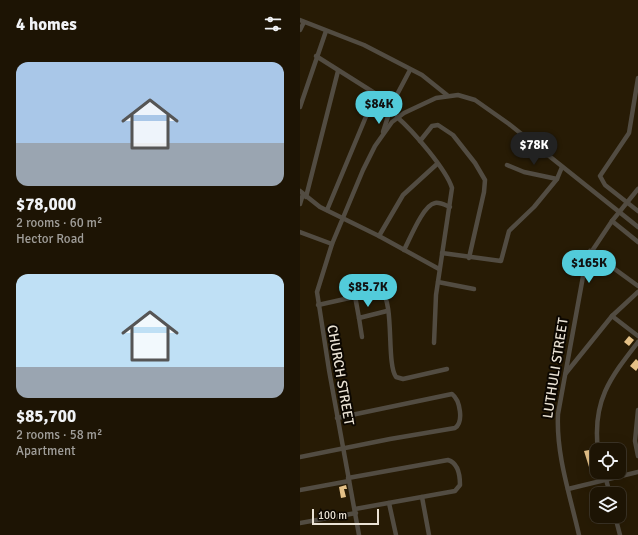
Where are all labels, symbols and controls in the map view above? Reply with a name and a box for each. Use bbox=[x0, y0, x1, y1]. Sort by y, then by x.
icon: filters bbox=[262, 13, 284, 35]
text: 4 homes bbox=[16, 14, 77, 35]
icon: home bbox=[114, 88, 186, 160]
pin: $84K bbox=[355, 91, 403, 125]
text: $84K bbox=[364, 96, 394, 112]
pin: $78K bbox=[510, 132, 558, 166]
text: $78K bbox=[519, 137, 549, 153]
text: $78,000 bbox=[16, 194, 76, 215]
text: 2 rooms · 60 m² bbox=[16, 215, 102, 231]
text: Hector Road bbox=[16, 231, 84, 247]
pin: $165K bbox=[561, 250, 617, 284]
text: $165K bbox=[571, 255, 607, 271]
pin: $85.7K bbox=[335, 274, 401, 308]
text: $85.7K bbox=[348, 279, 388, 295]
icon: home bbox=[114, 300, 186, 372]
street label: LUTHULI STREET bbox=[539, 316, 572, 420]
street label: CHURCH STREET bbox=[323, 323, 358, 427]
text: $85,700 bbox=[16, 406, 76, 427]
text: 2 rooms · 58 m² bbox=[16, 427, 102, 443]
text: Apartment bbox=[16, 443, 76, 459]
map controls bbox=[590, 443, 626, 523]
button: locate bbox=[590, 443, 626, 479]
button: layers bbox=[590, 487, 626, 523]
scale bar bbox=[312, 507, 379, 526]
text: 100 m bbox=[318, 509, 347, 522]

